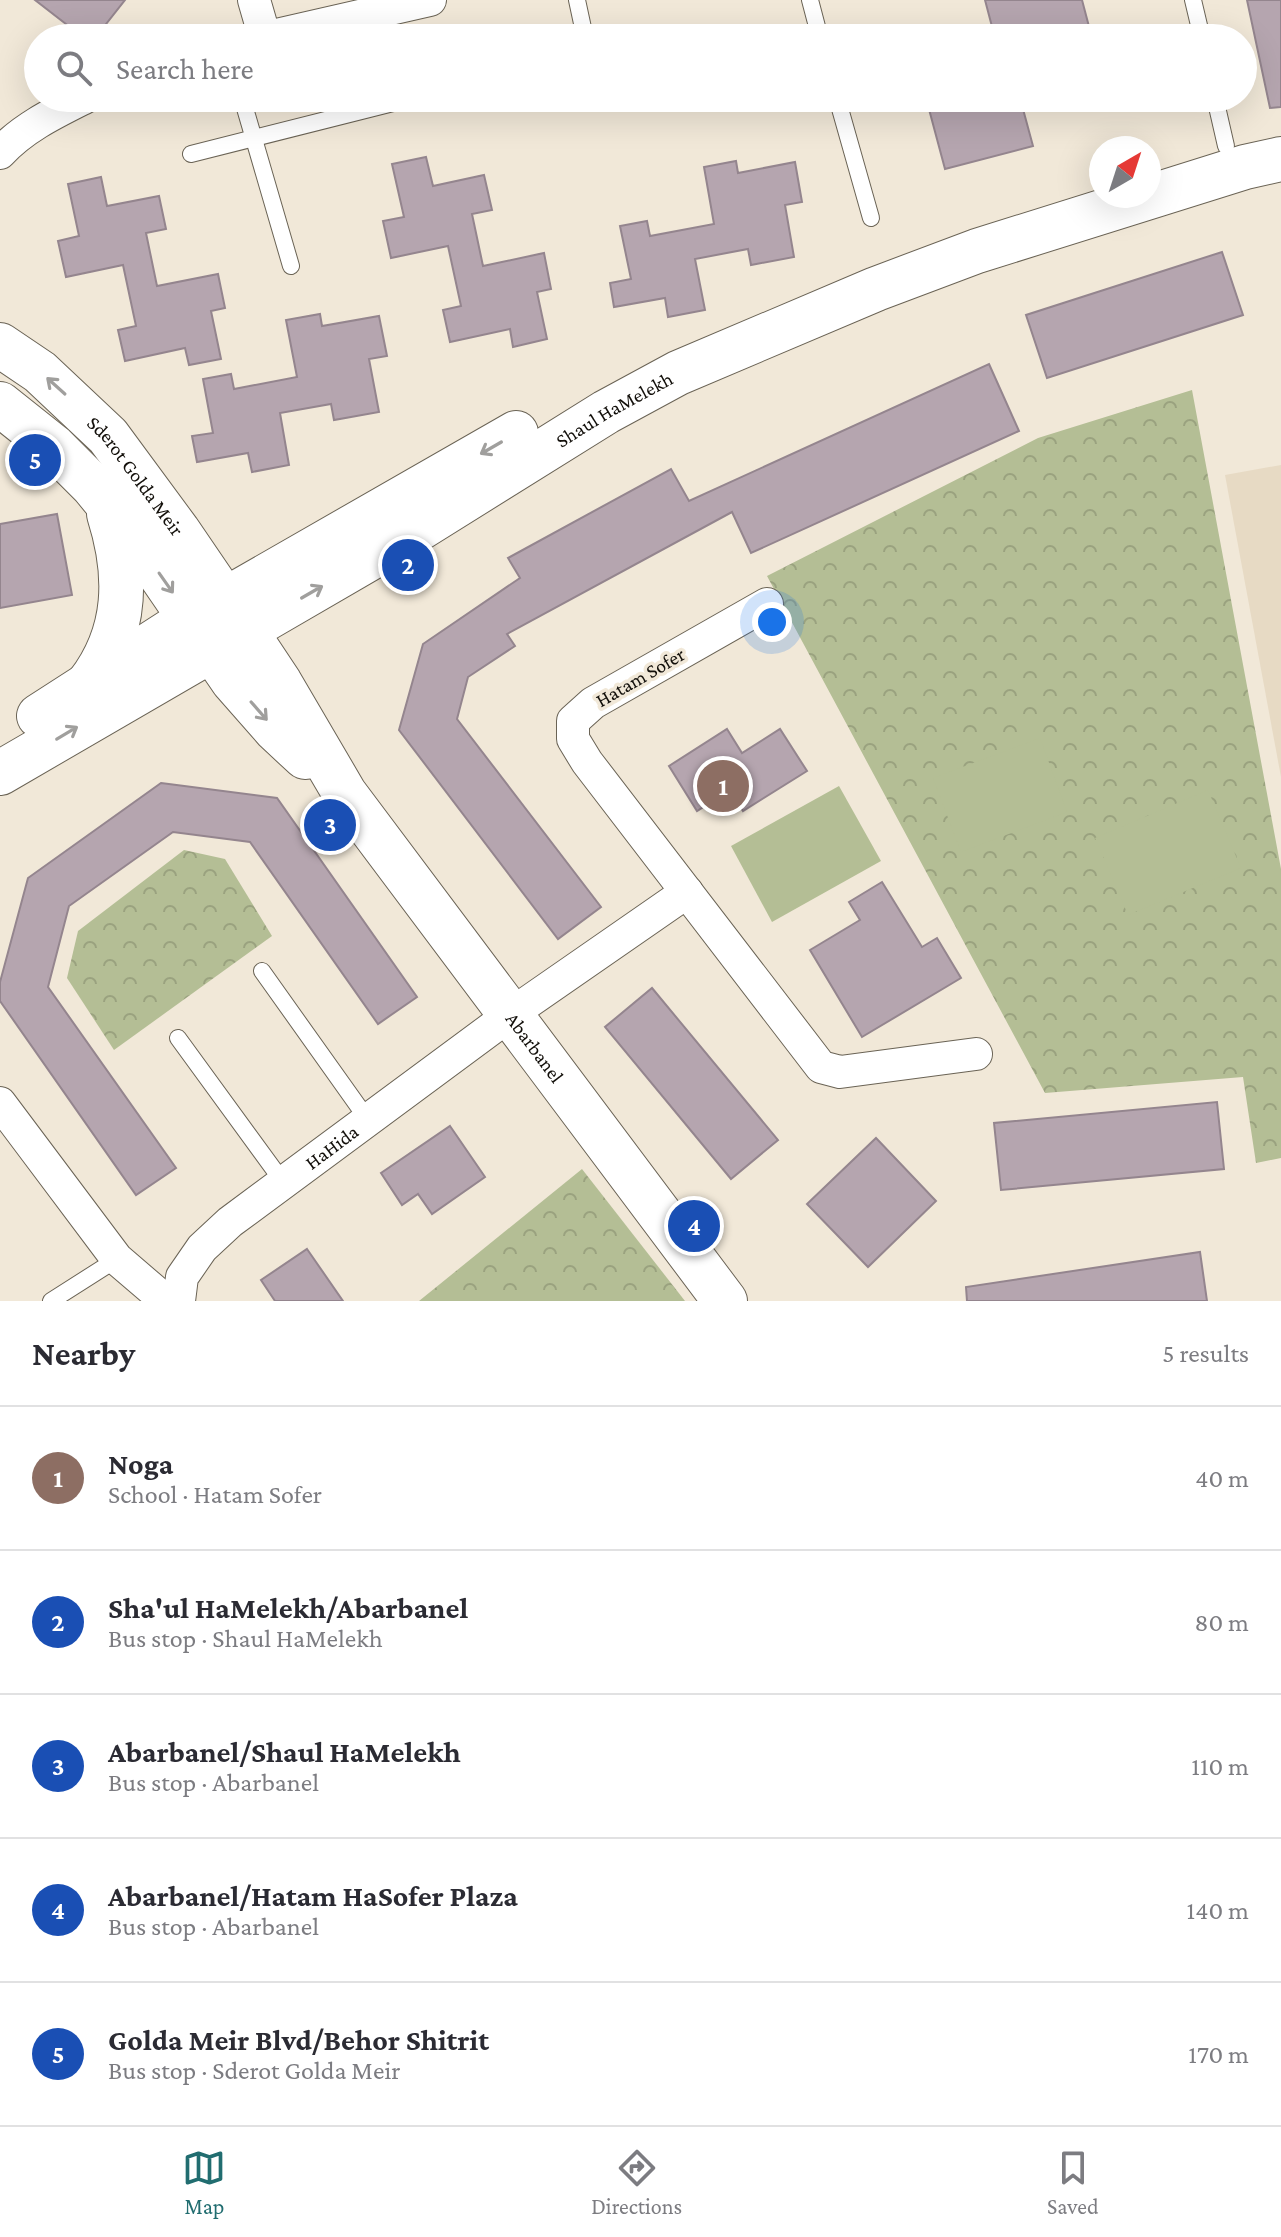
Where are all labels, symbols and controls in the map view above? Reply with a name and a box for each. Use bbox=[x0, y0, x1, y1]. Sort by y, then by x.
search box bbox=[24, 24, 1257, 112]
icon: search bbox=[52, 46, 96, 90]
text: Search here bbox=[116, 52, 254, 85]
north arrow bbox=[1089, 136, 1161, 208]
street label: Shaul HaMelekh bbox=[552, 367, 677, 452]
one-way arrow bbox=[46, 377, 66, 395]
street label: Sderot Golda Meir bbox=[83, 412, 188, 540]
pin: 5 bbox=[9, 430, 61, 490]
one-way arrow bbox=[480, 440, 503, 456]
pin: 2 bbox=[382, 535, 434, 595]
one-way arrow bbox=[158, 572, 174, 594]
one-way arrow bbox=[300, 584, 323, 600]
your location bbox=[752, 602, 792, 642]
street label: Hatam Sofer bbox=[592, 643, 688, 711]
one-way arrow bbox=[250, 700, 268, 720]
one-way arrow bbox=[55, 725, 78, 741]
pin: 1 bbox=[697, 756, 749, 816]
pin: 3 bbox=[304, 795, 356, 855]
street label: Abarbanel bbox=[501, 1008, 568, 1087]
street label: HaHida bbox=[301, 1120, 362, 1174]
pin: 4 bbox=[668, 1196, 720, 1256]
text: Nearby bbox=[32, 1335, 135, 1372]
text: 5 results bbox=[1162, 1339, 1249, 1368]
text: Noga bbox=[108, 1447, 173, 1480]
text: 1 bbox=[53, 1464, 63, 1493]
text: 40 m bbox=[1195, 1464, 1249, 1493]
text: School · Hatam Sofer bbox=[108, 1480, 322, 1509]
text: Sha'ul HaMelekh/Abarbanel bbox=[108, 1591, 468, 1624]
text: 2 bbox=[51, 1608, 65, 1637]
text: 80 m bbox=[1195, 1608, 1249, 1637]
text: Bus stop · Shaul HaMelekh bbox=[108, 1624, 383, 1653]
text: Abarbanel/Shaul HaMelekh bbox=[108, 1735, 461, 1768]
text: 3 bbox=[52, 1752, 64, 1781]
text: 110 m bbox=[1191, 1752, 1249, 1781]
text: Bus stop · Abarbanel bbox=[108, 1768, 319, 1797]
text: Abarbanel/Hatam HaSofer Plaza bbox=[108, 1879, 518, 1912]
text: 4 bbox=[51, 1896, 65, 1925]
text: 140 m bbox=[1187, 1896, 1249, 1925]
text: Bus stop · Abarbanel bbox=[108, 1912, 319, 1941]
text: Golda Meir Blvd/Behor Shitrit bbox=[108, 2023, 489, 2056]
text: 5 bbox=[52, 2040, 64, 2069]
text: 170 m bbox=[1188, 2040, 1249, 2069]
text: Bus stop · Sderot Golda Meir bbox=[108, 2056, 400, 2085]
tab: Map bbox=[182, 2146, 226, 2219]
tab: Directions bbox=[591, 2146, 682, 2219]
tab: Saved bbox=[1047, 2146, 1099, 2219]

